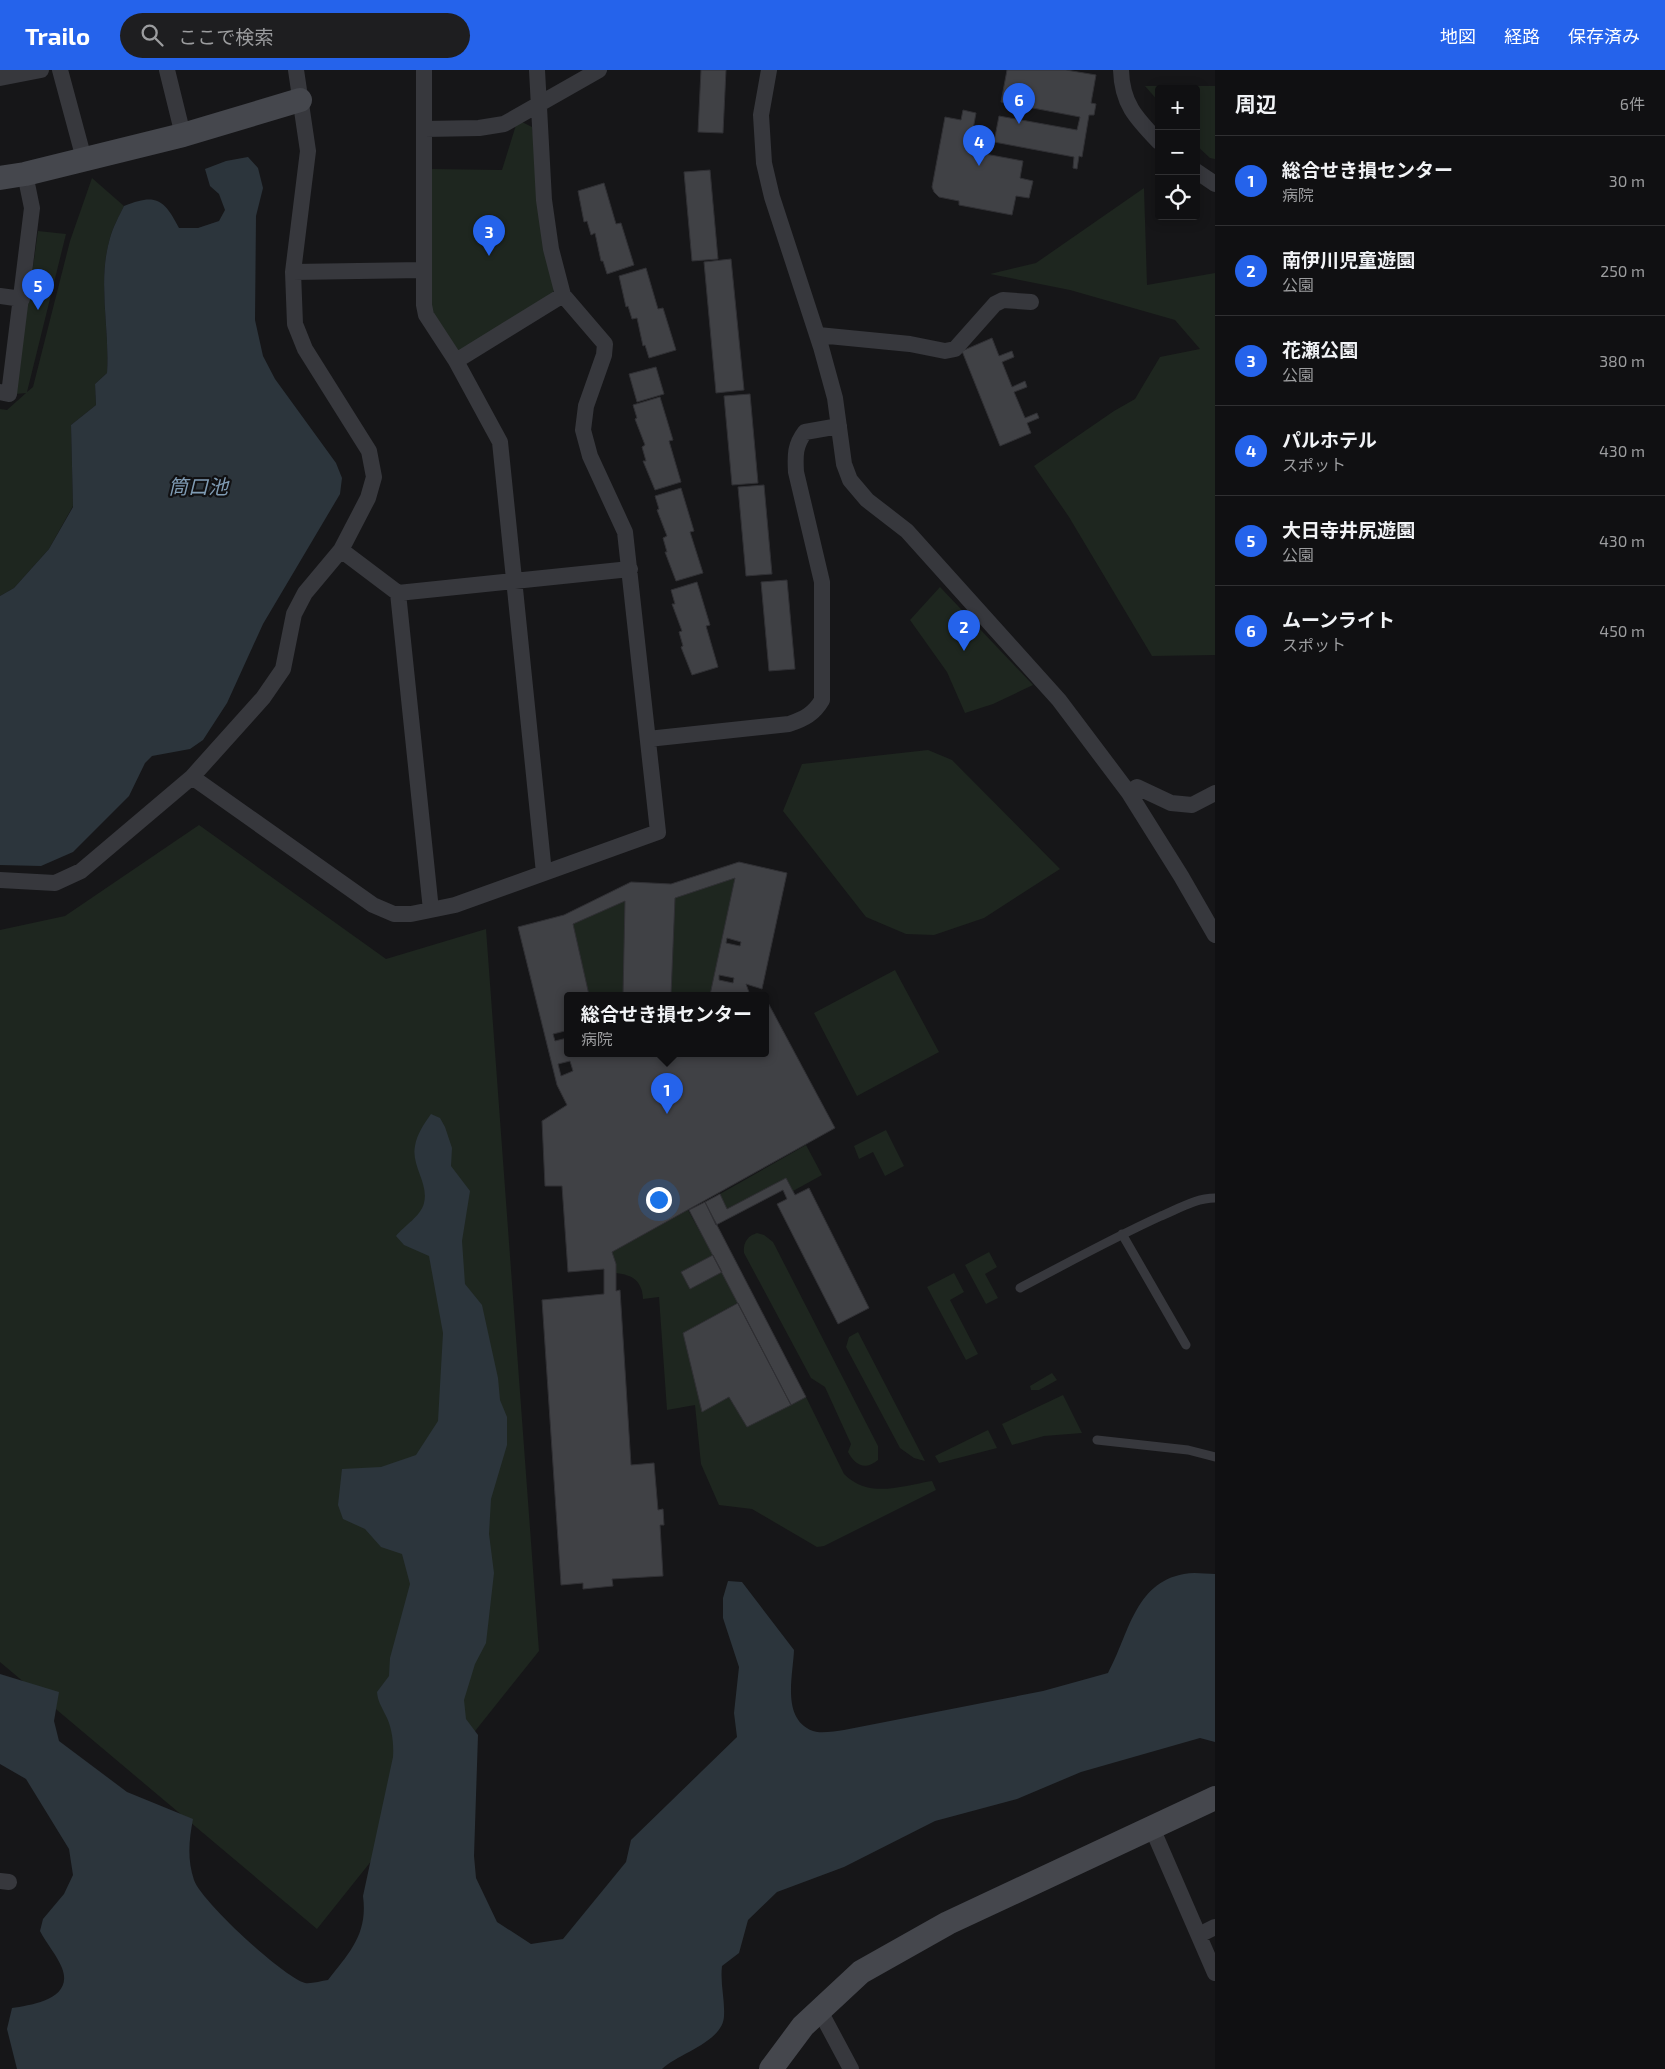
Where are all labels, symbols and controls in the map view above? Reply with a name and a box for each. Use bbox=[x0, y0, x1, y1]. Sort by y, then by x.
search box bbox=[120, 13, 470, 58]
text: Trailo bbox=[25, 21, 90, 50]
icon: search bbox=[138, 21, 166, 49]
text: ここで検索 bbox=[178, 25, 273, 48]
text: 地図 bbox=[1440, 25, 1476, 47]
text: 経路 bbox=[1504, 25, 1540, 47]
text: 保存済み bbox=[1568, 25, 1640, 47]
pin: 6 bbox=[1003, 83, 1035, 124]
map controls bbox=[1155, 85, 1200, 220]
button: + bbox=[1155, 85, 1200, 130]
text: 周辺 bbox=[1235, 91, 1277, 116]
text: 6件 bbox=[1620, 94, 1645, 113]
pin: 4 bbox=[963, 125, 995, 166]
button: − bbox=[1155, 130, 1200, 175]
text: 総合せき損センター bbox=[1282, 158, 1453, 181]
text: 1 bbox=[1248, 171, 1254, 190]
text: 30 m bbox=[1609, 171, 1645, 190]
button: locate bbox=[1155, 175, 1200, 220]
text: 病院 bbox=[1282, 185, 1314, 204]
pin: 3 bbox=[473, 215, 505, 256]
text: 南伊川児童遊園 bbox=[1282, 248, 1415, 271]
text: 2 bbox=[1246, 261, 1256, 280]
text: 250 m bbox=[1600, 261, 1645, 280]
pin: 5 bbox=[22, 269, 54, 310]
text: 公園 bbox=[1282, 275, 1314, 294]
text: 花瀬公園 bbox=[1282, 338, 1358, 361]
text: 3 bbox=[1246, 351, 1256, 370]
text: 380 m bbox=[1599, 351, 1645, 370]
text: 公園 bbox=[1282, 365, 1314, 384]
text: パルホテル bbox=[1282, 428, 1377, 451]
text: 4 bbox=[1246, 441, 1256, 460]
text: 430 m bbox=[1599, 441, 1645, 460]
text: スポット bbox=[1282, 455, 1346, 474]
water label: 筒口池 bbox=[168, 474, 230, 498]
text: 大日寺井尻遊園 bbox=[1282, 518, 1415, 541]
text: 5 bbox=[1247, 531, 1255, 550]
text: 430 m bbox=[1599, 531, 1645, 550]
text: 公園 bbox=[1282, 545, 1314, 564]
text: ムーンライト bbox=[1282, 608, 1395, 631]
pin: 2 bbox=[948, 610, 980, 651]
text: 6 bbox=[1246, 621, 1256, 640]
text: 450 m bbox=[1599, 621, 1645, 640]
text: スポット bbox=[1282, 635, 1346, 654]
popup bbox=[564, 992, 769, 1057]
text: 総合せき損センター bbox=[581, 1002, 752, 1025]
text: 病院 bbox=[581, 1029, 613, 1048]
pin: 1 bbox=[651, 1073, 683, 1114]
your location bbox=[646, 1187, 672, 1213]

